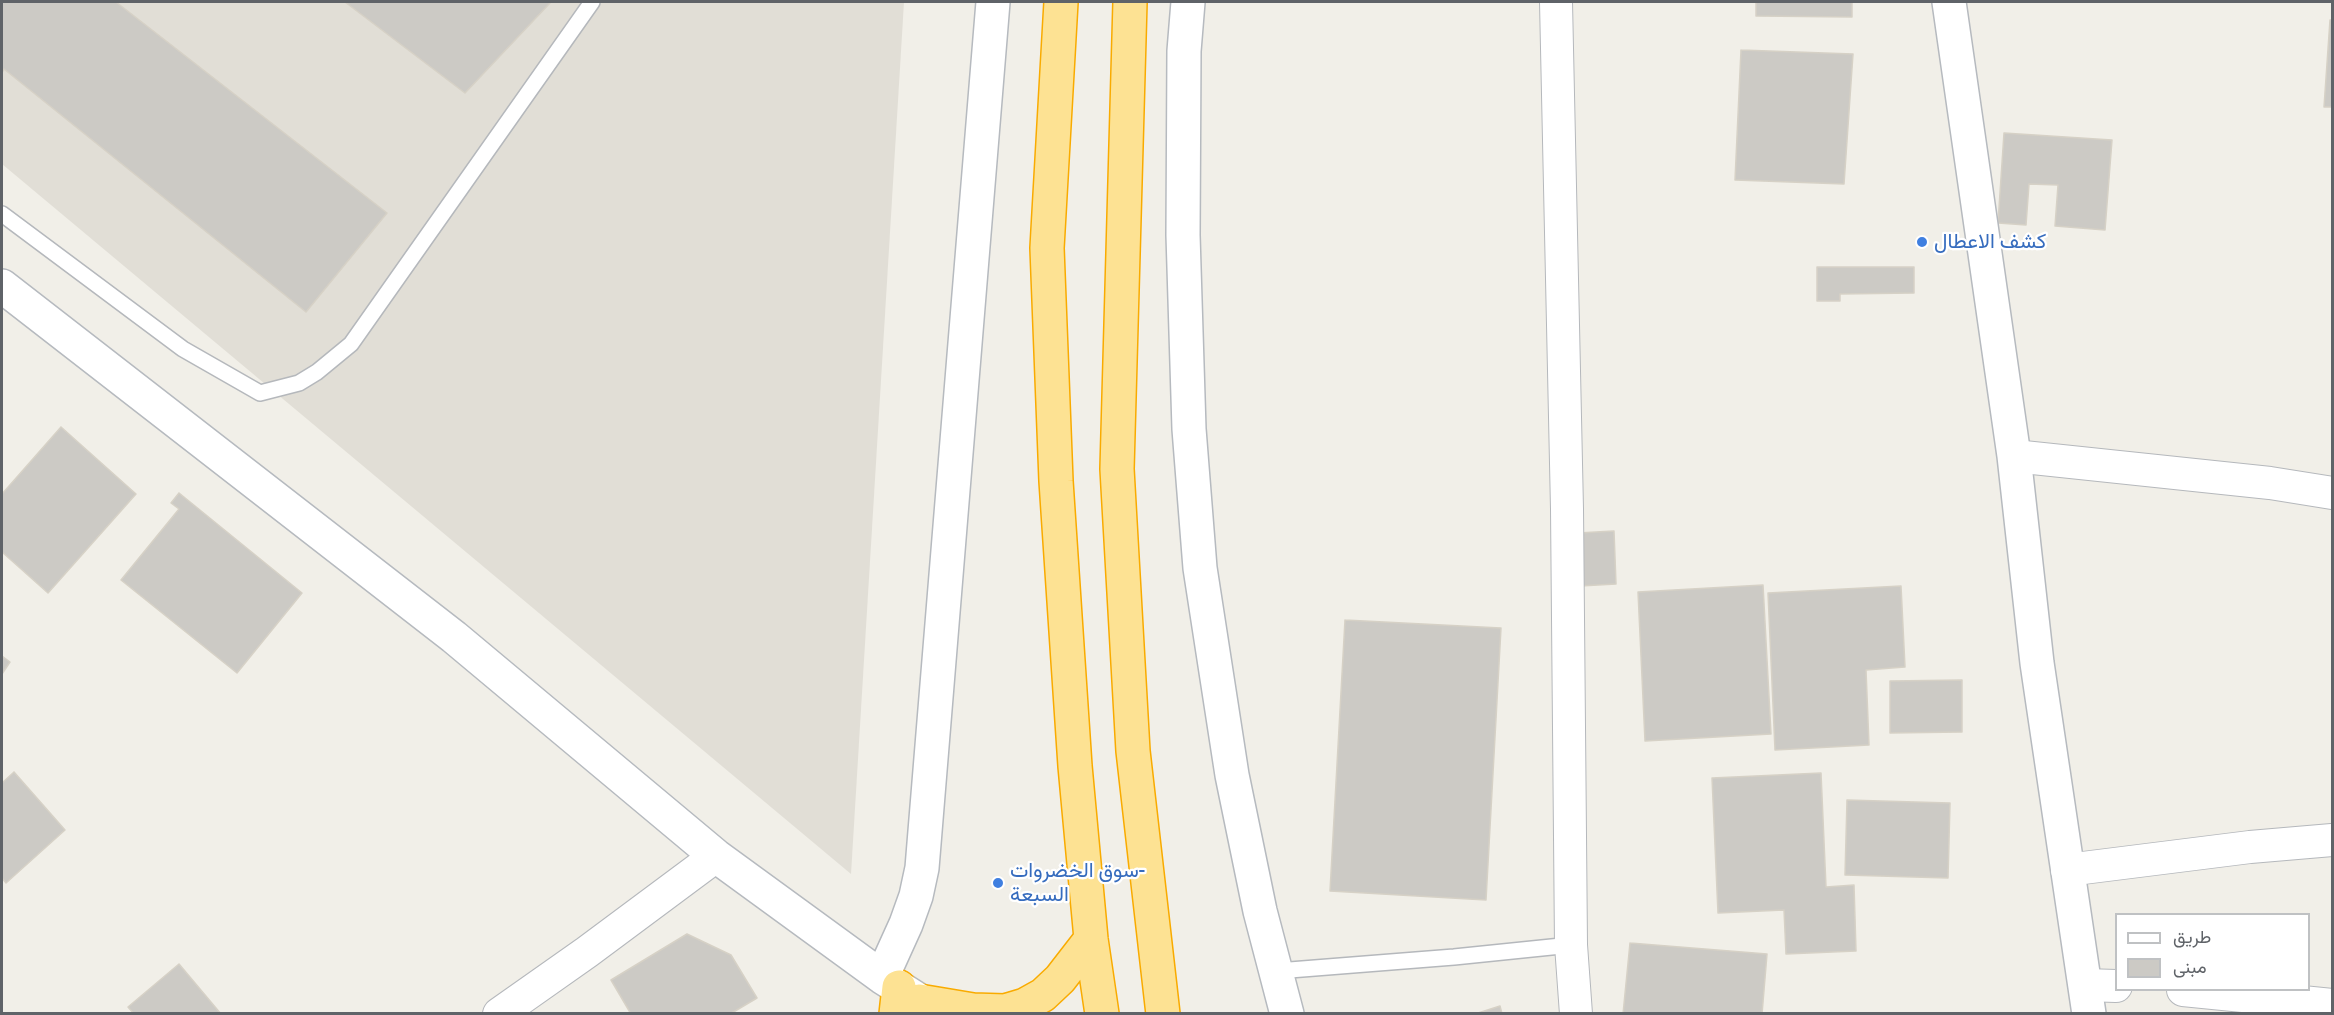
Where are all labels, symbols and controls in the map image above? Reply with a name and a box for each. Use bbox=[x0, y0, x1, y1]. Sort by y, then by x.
place label: كشف الاعطال bbox=[1934, 229, 2046, 255]
marker: كشف الاعطال bbox=[1915, 235, 1929, 249]
place label: سوق الخضروات- السبعة bbox=[1010, 858, 1145, 908]
marker: سوق الخضروات- السبعة bbox=[991, 876, 1005, 890]
legend bbox=[2115, 913, 2310, 991]
text: طريق bbox=[2173, 924, 2211, 949]
text: مبنى bbox=[2173, 954, 2207, 979]

